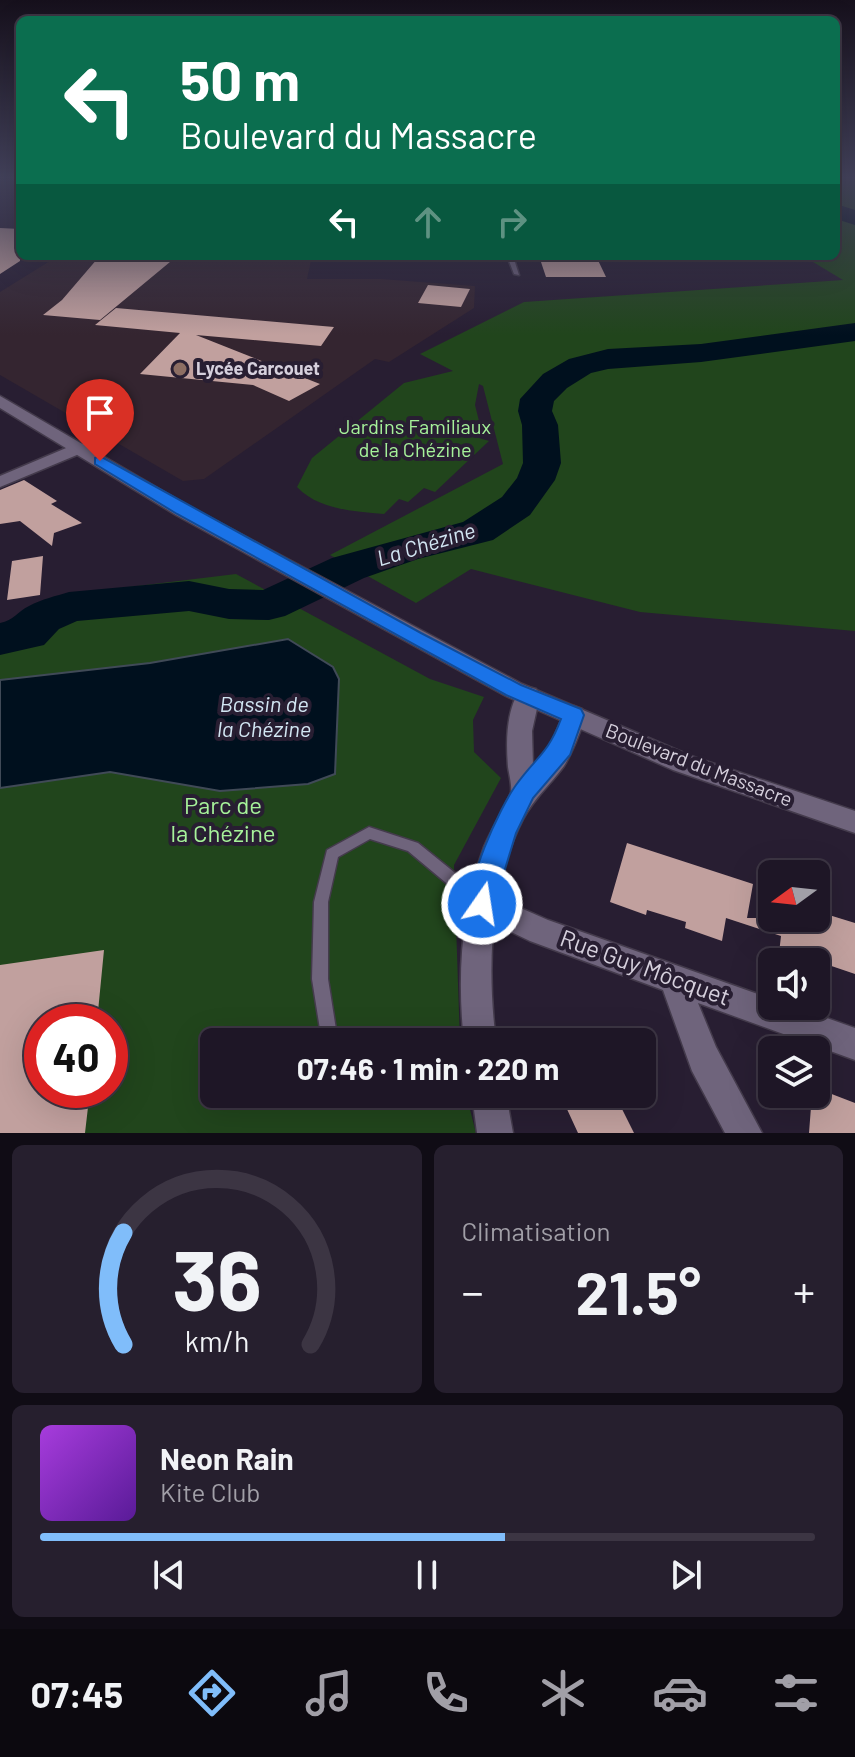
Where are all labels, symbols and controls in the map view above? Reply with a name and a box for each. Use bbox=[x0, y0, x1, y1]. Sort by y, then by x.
text: 50 m bbox=[180, 45, 300, 112]
icon: left bbox=[48, 48, 152, 152]
text: Boulevard du Massacre bbox=[180, 113, 537, 156]
icon: left bbox=[322, 200, 366, 244]
icon: ahead bbox=[406, 200, 450, 244]
icon: right bbox=[490, 200, 534, 244]
place label: Lycée Carcouet bbox=[196, 357, 320, 379]
marker: Lycée Carcouet bbox=[171, 360, 189, 378]
pin bbox=[66, 379, 134, 461]
icon: arrive bbox=[78, 391, 122, 435]
park label: Jardins Familiaux de la Chézine bbox=[339, 414, 492, 461]
water label: La Chézine bbox=[373, 516, 478, 570]
water label: Bassin de la Chézine bbox=[217, 690, 311, 741]
street label: Boulevard du Massacre bbox=[602, 717, 796, 811]
park label: Parc de la Chézine bbox=[170, 790, 276, 847]
north arrow bbox=[758, 860, 830, 932]
map controls bbox=[758, 860, 830, 1108]
position arrow bbox=[440, 862, 524, 946]
street label: Rue Guy Môcquet bbox=[557, 922, 734, 1011]
button: sound bbox=[758, 948, 830, 1020]
speed limit sign: 40 bbox=[24, 1004, 128, 1108]
button: layers bbox=[758, 1036, 830, 1108]
text: 07:46 · 1 min · 220 m bbox=[297, 1050, 559, 1086]
text: Climatisation bbox=[462, 1215, 611, 1246]
text: 36 bbox=[172, 1228, 262, 1328]
text: 21.5° bbox=[575, 1255, 701, 1327]
text: − bbox=[462, 1264, 484, 1317]
text: + bbox=[793, 1264, 815, 1317]
text: km/h bbox=[184, 1323, 249, 1358]
text: Neon Rain bbox=[160, 1440, 294, 1476]
text: Kite Club bbox=[160, 1476, 261, 1507]
icon: previous bbox=[147, 1553, 191, 1597]
icon: pause bbox=[405, 1553, 449, 1597]
icon: next bbox=[664, 1553, 708, 1597]
icon: directions bbox=[184, 1665, 240, 1721]
icon: music bbox=[301, 1665, 357, 1721]
icon: phone bbox=[418, 1665, 474, 1721]
icon: climate bbox=[535, 1665, 591, 1721]
icon: car bbox=[652, 1665, 708, 1721]
icon: filters bbox=[768, 1665, 824, 1721]
text: 07:45 bbox=[30, 1672, 123, 1715]

